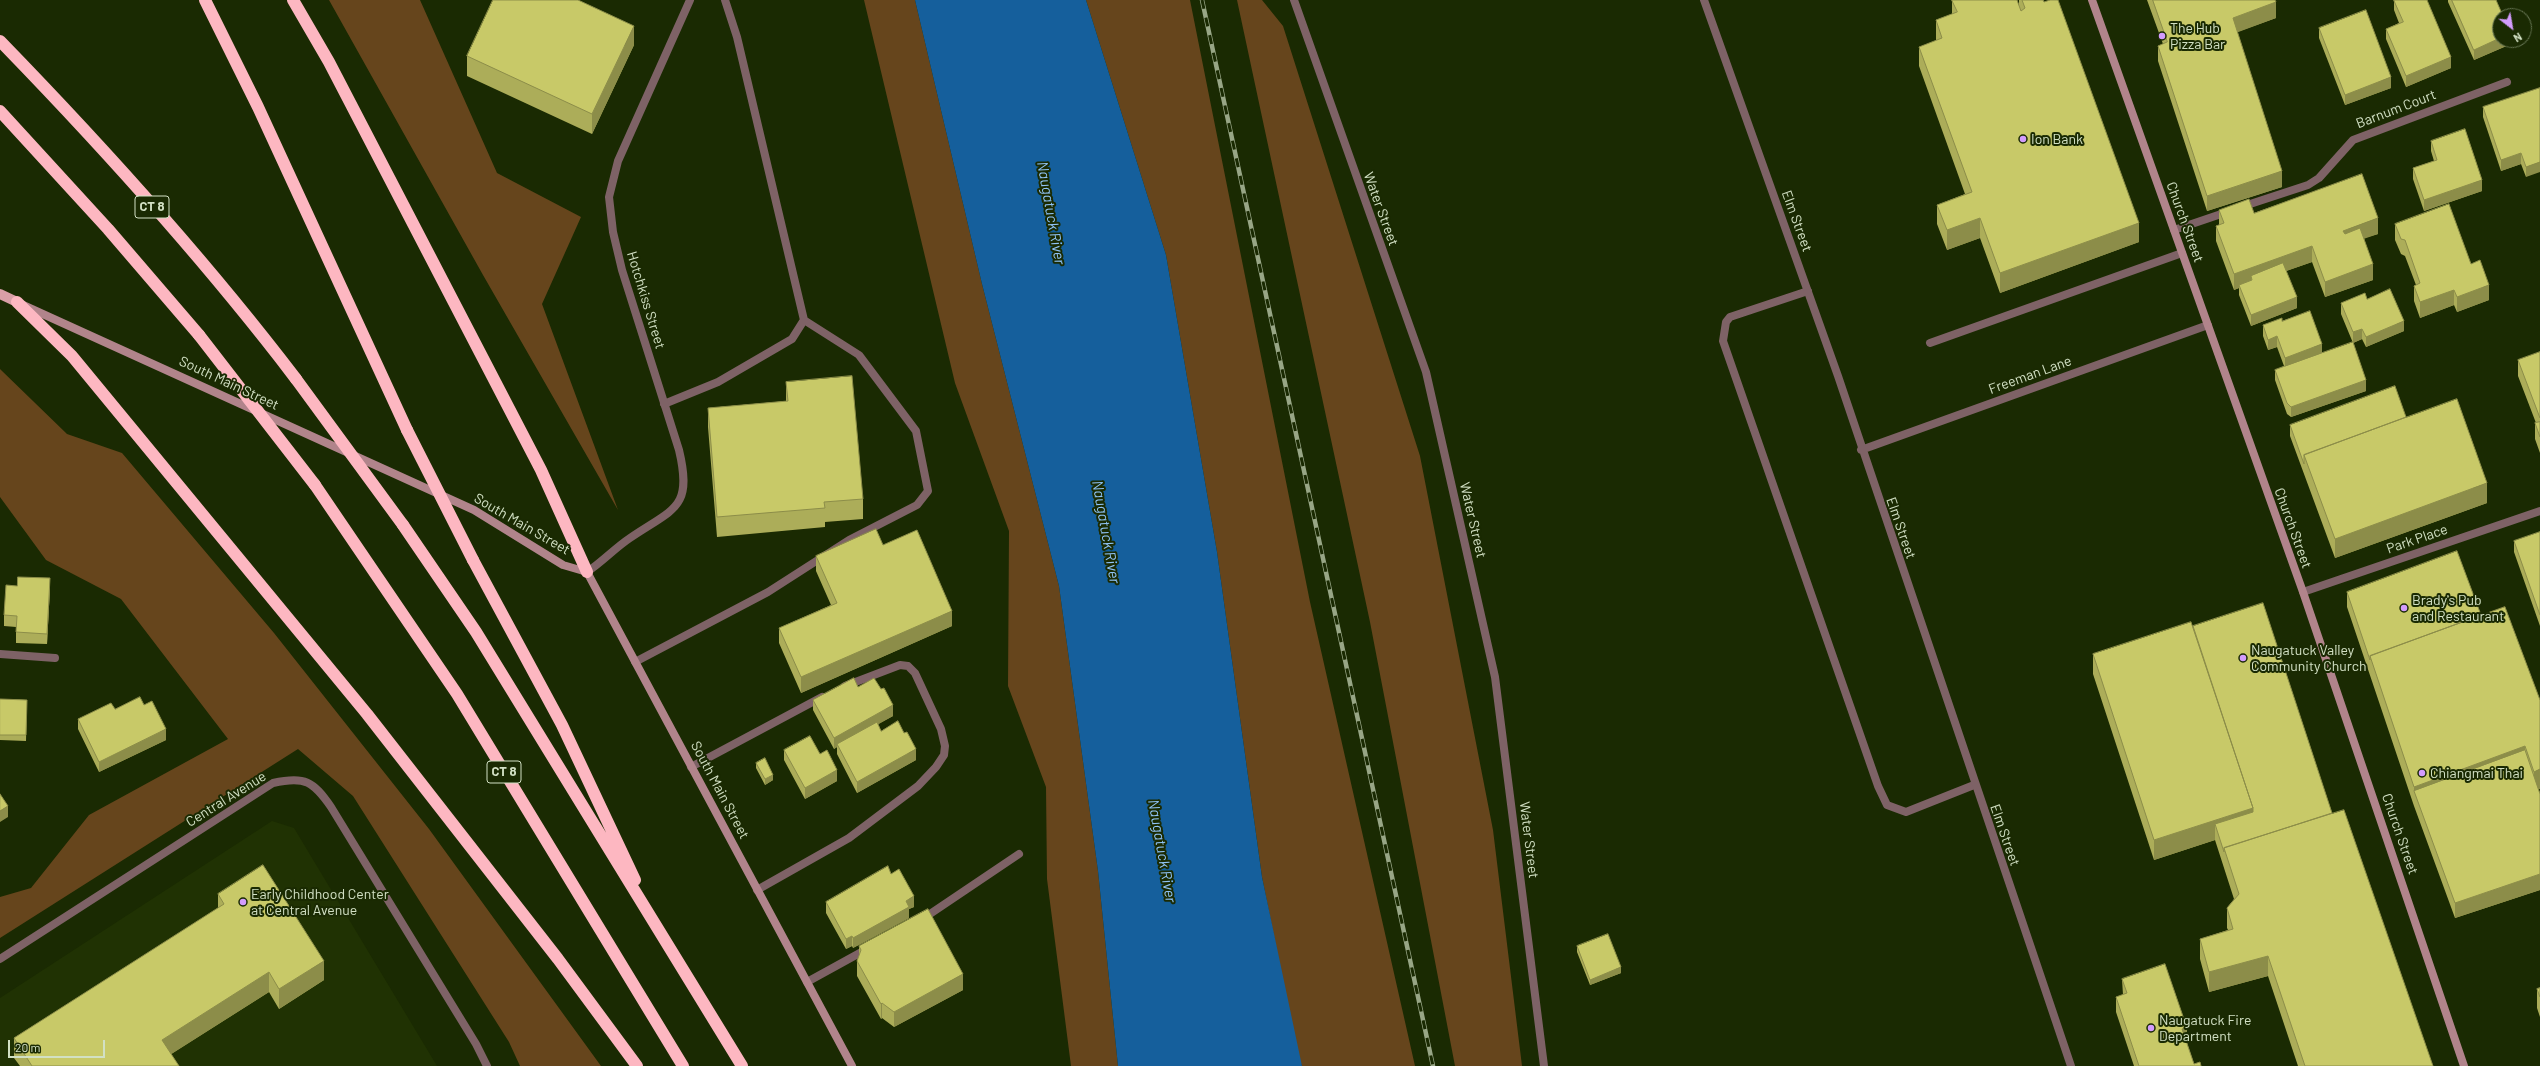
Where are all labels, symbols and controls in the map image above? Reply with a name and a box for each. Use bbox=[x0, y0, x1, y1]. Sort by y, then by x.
north arrow bbox=[2492, 8, 2532, 48]
place label: The Hub Pizza Bar bbox=[2170, 20, 2225, 52]
text: N bbox=[2511, 30, 2524, 45]
marker: The Hub Pizza Bar bbox=[2157, 31, 2167, 41]
street label: Barnum Court bbox=[2354, 86, 2438, 132]
place label: Ion Bank bbox=[2031, 131, 2083, 147]
marker: Ion Bank bbox=[2018, 134, 2028, 144]
water label: Naugatuck River bbox=[1033, 160, 1069, 266]
street label: Water Street bbox=[1360, 170, 1402, 248]
street label: Church Street bbox=[2163, 179, 2207, 265]
street label: Elm Street bbox=[1778, 188, 1816, 254]
road number: CT 8 bbox=[135, 196, 169, 218]
street label: Hotchkiss Street bbox=[623, 249, 669, 351]
street label: Freeman Lane bbox=[1986, 352, 2074, 398]
street label: South Main Street bbox=[176, 353, 282, 413]
water label: Naugatuck River bbox=[1088, 479, 1124, 585]
street label: Water Street bbox=[1456, 481, 1490, 559]
street label: Church Street bbox=[2271, 485, 2315, 571]
street label: South Main Street bbox=[471, 490, 573, 558]
street label: Elm Street bbox=[1883, 495, 1919, 561]
street label: Park Place bbox=[2384, 521, 2450, 557]
place label: Brady's Pub and Restaurant bbox=[2412, 592, 2504, 624]
marker: Brady's Pub and Restaurant bbox=[2399, 603, 2409, 613]
place label: Naugatuck Valley Community Church bbox=[2251, 642, 2367, 674]
marker: Naugatuck Valley Community Church bbox=[2238, 653, 2248, 663]
street label: South Main Street bbox=[687, 738, 753, 842]
road number: CT 8 bbox=[487, 761, 521, 783]
place label: Chiangmai Thai bbox=[2430, 765, 2523, 781]
street label: Central Avenue bbox=[183, 768, 269, 830]
marker: Chiangmai Thai bbox=[2417, 768, 2427, 778]
street label: Church Street bbox=[2378, 791, 2422, 877]
water label: Naugatuck River bbox=[1144, 798, 1180, 904]
street label: Water Street bbox=[1516, 801, 1542, 879]
street label: Elm Street bbox=[1987, 802, 2023, 868]
place label: Early Childhood Center at Central Avenue bbox=[251, 886, 389, 918]
marker: Early Childhood Center at Central Avenue bbox=[238, 897, 248, 907]
place label: Naugatuck Fire Department bbox=[2159, 1012, 2251, 1044]
marker: Naugatuck Fire Department bbox=[2146, 1023, 2156, 1033]
scale bar bbox=[10, 1032, 107, 1058]
text: 20 m bbox=[15, 1040, 41, 1054]

